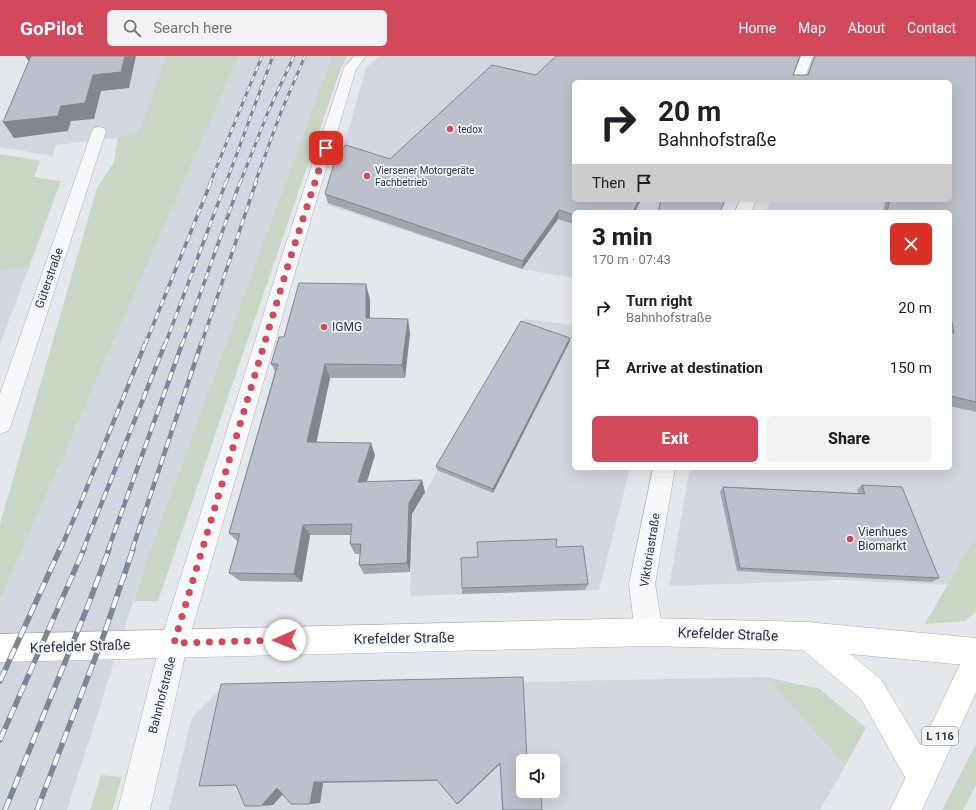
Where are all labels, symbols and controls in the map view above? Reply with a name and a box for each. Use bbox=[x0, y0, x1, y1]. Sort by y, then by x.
search box bbox=[107, 10, 387, 46]
text: GoPilot bbox=[20, 17, 83, 40]
icon: search bbox=[121, 17, 143, 39]
text: Search here bbox=[153, 19, 232, 37]
text: Home bbox=[738, 20, 776, 36]
text: Map bbox=[798, 20, 826, 36]
text: About bbox=[848, 20, 885, 36]
text: Contact bbox=[907, 20, 956, 36]
text: 20 m bbox=[658, 95, 721, 128]
icon: right bbox=[592, 96, 644, 148]
marker: tedox bbox=[445, 124, 455, 134]
place label: tedox bbox=[458, 124, 483, 135]
text: Bahnhofstraße bbox=[658, 129, 776, 150]
pin bbox=[309, 131, 343, 165]
icon: arrive bbox=[315, 137, 337, 159]
place label: Viersener Motorgeräte Fachbetrieb bbox=[375, 165, 474, 188]
marker: Viersener Motorgeräte Fachbetrieb bbox=[362, 171, 372, 181]
icon: arrive bbox=[633, 172, 655, 194]
text: Then bbox=[592, 174, 625, 192]
text: 3 min bbox=[592, 223, 653, 251]
button: close bbox=[890, 223, 932, 265]
street label: Güterstraße bbox=[32, 246, 66, 310]
text: 170 m · 07:43 bbox=[592, 252, 671, 267]
text: Turn right bbox=[626, 292, 692, 310]
icon: right bbox=[592, 297, 614, 319]
text: 20 m bbox=[898, 299, 932, 317]
text: Bahnhofstraße bbox=[626, 310, 711, 325]
place label: IGMG bbox=[332, 320, 362, 334]
marker: IGMG bbox=[319, 322, 329, 332]
icon: arrive bbox=[592, 357, 614, 379]
text: Arrive at destination bbox=[626, 359, 763, 377]
text: 150 m bbox=[890, 359, 932, 377]
button: Exit bbox=[592, 416, 758, 462]
button: Share bbox=[766, 416, 932, 462]
street label: Viktoriastraße bbox=[637, 512, 663, 588]
place label: Vienhues Biomarkt bbox=[858, 525, 907, 553]
marker: Vienhues Biomarkt bbox=[845, 534, 855, 544]
position arrow bbox=[264, 619, 306, 661]
street label: Krefelder Straße bbox=[677, 624, 779, 644]
street label: Krefelder Straße bbox=[354, 629, 454, 647]
street label: Krefelder Straße bbox=[29, 636, 131, 656]
street label: Bahnhofstraße bbox=[146, 655, 178, 735]
road number: L 116 bbox=[922, 727, 958, 745]
map controls bbox=[516, 754, 560, 798]
button: sound bbox=[516, 754, 560, 798]

